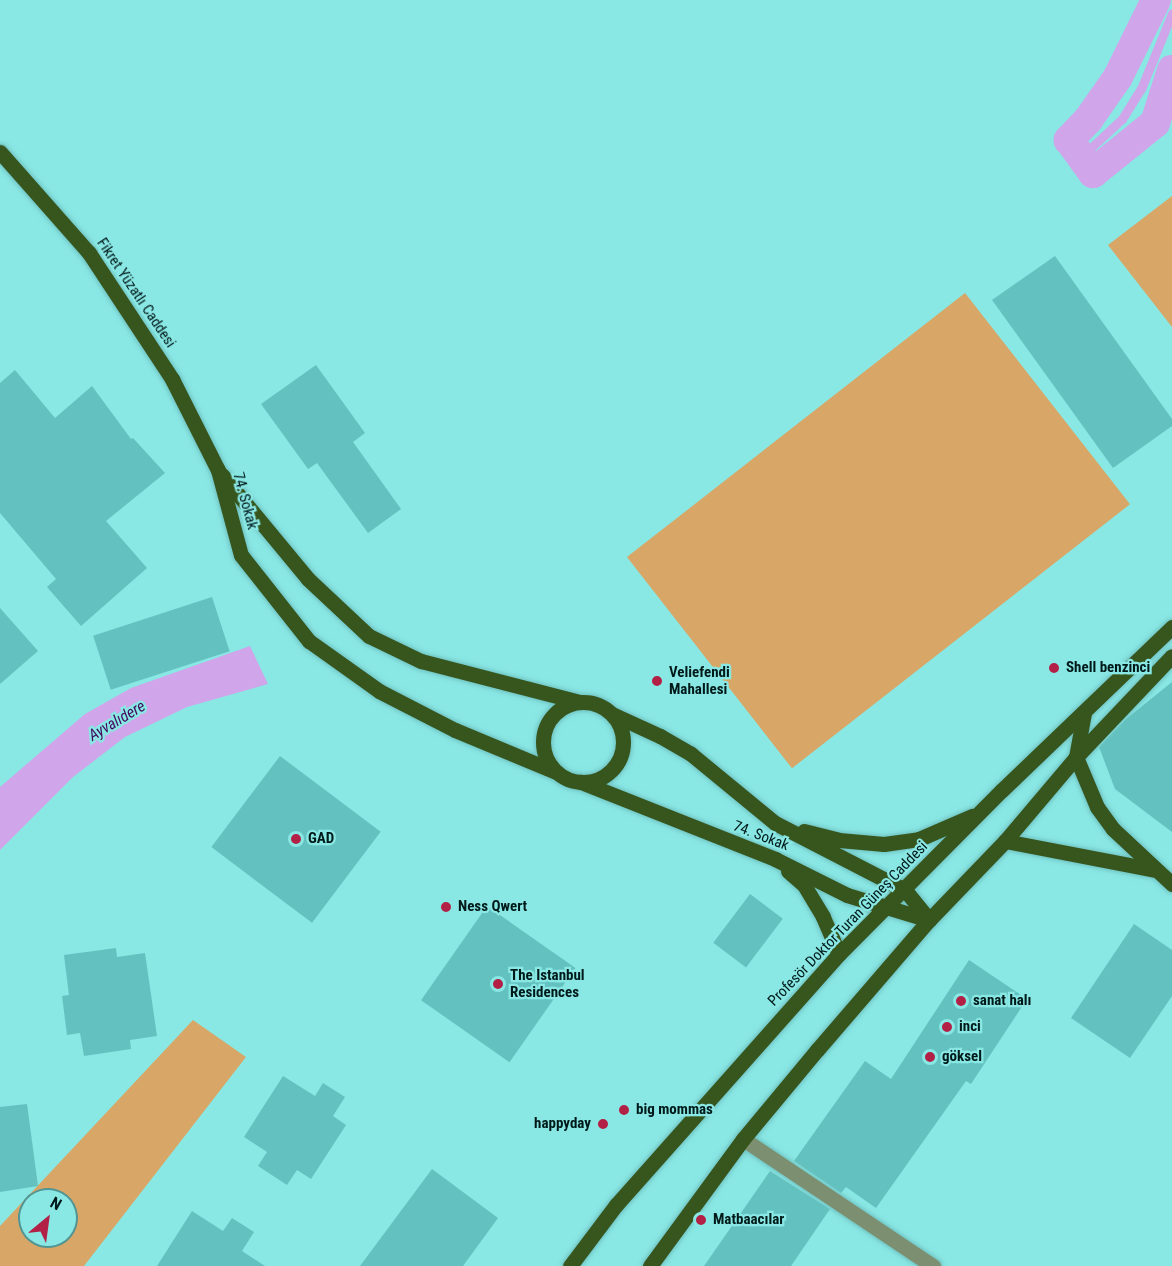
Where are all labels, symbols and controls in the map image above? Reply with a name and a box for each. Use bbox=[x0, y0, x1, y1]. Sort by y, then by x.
street label: Fikret Yüzatlı Caddesi bbox=[93, 235, 179, 351]
street label: 74. Sokak bbox=[229, 471, 261, 531]
place label: Shell benzinci bbox=[1066, 659, 1150, 677]
marker: Shell benzinci bbox=[1047, 661, 1061, 675]
place label: Veliefendi Mahallesi bbox=[669, 663, 730, 698]
marker: Veliefendi Mahallesi bbox=[650, 674, 664, 688]
water label: Ayvalıdere bbox=[85, 697, 149, 745]
street label: 74. Sokak bbox=[731, 817, 791, 855]
place label: GAD bbox=[308, 830, 334, 848]
marker: GAD bbox=[289, 832, 303, 846]
street label: Profesör Doktor Turan Güneş Caddesi bbox=[764, 838, 932, 1010]
place label: Ness Qwert bbox=[458, 898, 527, 916]
marker: Ness Qwert bbox=[439, 900, 453, 914]
place label: The Istanbul Residences bbox=[510, 966, 585, 1001]
marker: The Istanbul Residences bbox=[491, 977, 505, 991]
place label: sanat halı bbox=[973, 992, 1032, 1010]
marker: sanat halı bbox=[954, 994, 968, 1008]
place label: inci bbox=[959, 1018, 981, 1036]
marker: inci bbox=[940, 1020, 954, 1034]
place label: göksel bbox=[942, 1048, 982, 1066]
marker: göksel bbox=[923, 1050, 937, 1064]
place label: big mommas bbox=[636, 1101, 713, 1119]
marker: big mommas bbox=[617, 1103, 631, 1117]
place label: happyday bbox=[534, 1115, 591, 1133]
marker: happyday bbox=[596, 1117, 610, 1131]
north arrow bbox=[18, 1188, 78, 1248]
text: N bbox=[47, 1193, 65, 1214]
place label: Matbaacılar bbox=[713, 1211, 784, 1229]
marker: Matbaacılar bbox=[694, 1213, 708, 1227]

